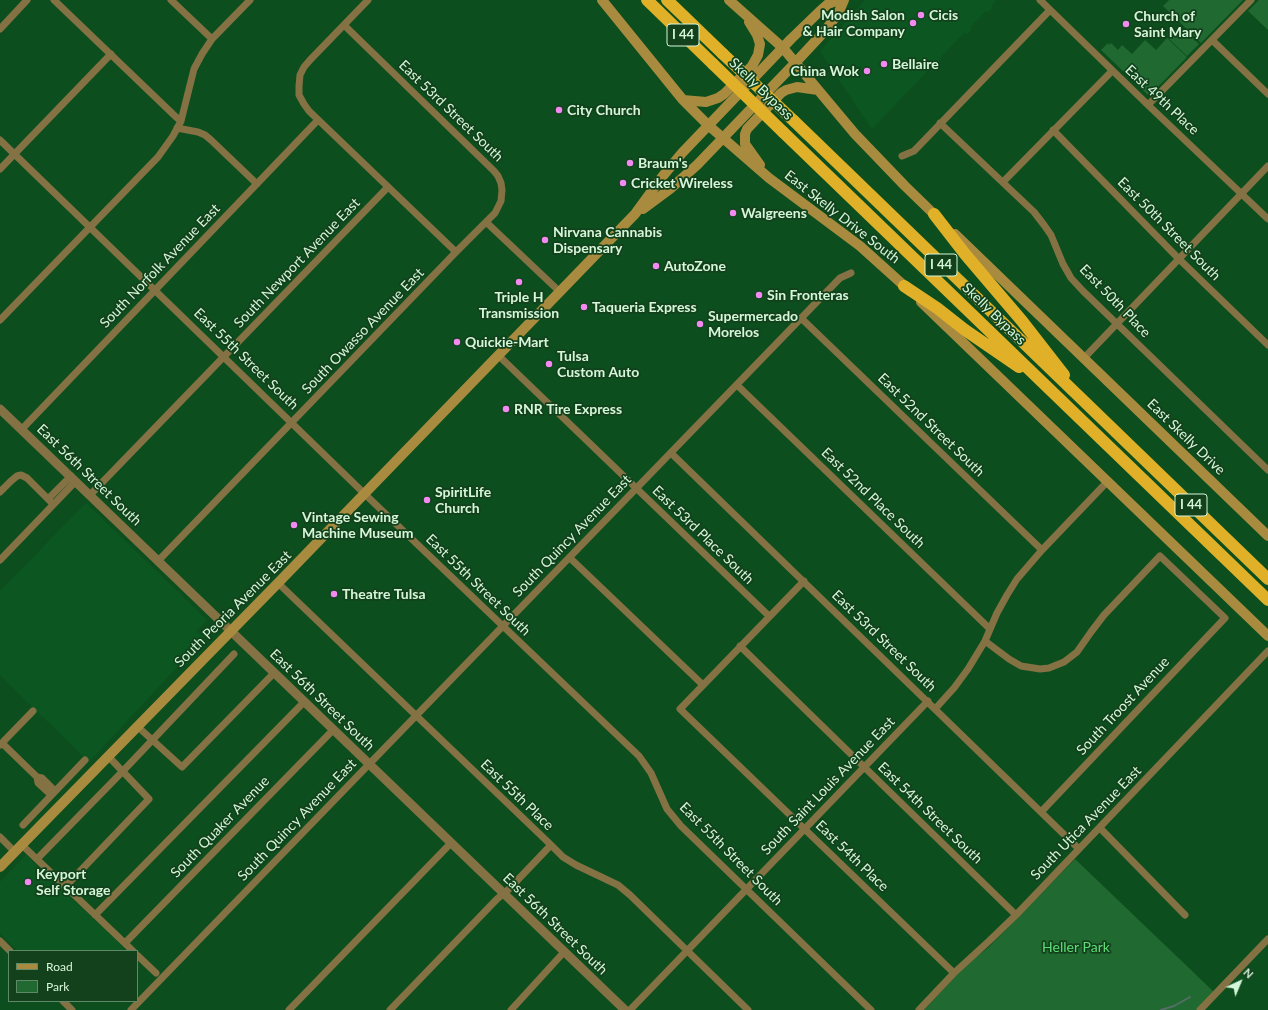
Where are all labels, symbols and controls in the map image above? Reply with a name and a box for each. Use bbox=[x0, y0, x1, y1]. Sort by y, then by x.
place label: Modish Salon & Hair Company bbox=[803, 7, 905, 40]
place label: Cicis bbox=[929, 7, 958, 23]
place label: Church of Saint Mary bbox=[1134, 8, 1201, 40]
marker: Cicis bbox=[916, 10, 926, 20]
marker: Modish Salon & Hair Company bbox=[908, 18, 918, 28]
marker: Church of Saint Mary bbox=[1121, 19, 1131, 29]
road number: I 44 bbox=[667, 24, 699, 46]
street label: Skelly Bypass bbox=[726, 54, 796, 124]
place label: Bellaire bbox=[892, 56, 939, 72]
street label: East 53rd Street South bbox=[395, 57, 507, 165]
marker: Bellaire bbox=[879, 59, 889, 69]
street label: East 49th Place bbox=[1122, 62, 1202, 138]
place label: China Wok bbox=[790, 63, 859, 79]
marker: China Wok bbox=[862, 66, 872, 76]
place label: City Church bbox=[567, 102, 641, 118]
marker: City Church bbox=[554, 105, 564, 115]
place label: Braum's bbox=[638, 155, 688, 171]
marker: Braum's bbox=[625, 158, 635, 168]
street label: East Skelly Drive South bbox=[781, 167, 903, 267]
street label: East 50th Street South bbox=[1114, 174, 1224, 284]
place label: Cricket Wireless bbox=[631, 175, 733, 191]
marker: Cricket Wireless bbox=[618, 178, 628, 188]
street label: South Newport Avenue East bbox=[231, 195, 363, 331]
street label: South Norfolk Avenue East bbox=[96, 201, 224, 331]
place label: Walgreens bbox=[741, 205, 807, 221]
marker: Walgreens bbox=[728, 208, 738, 218]
place label: Nirvana Cannabis Dispensary bbox=[553, 224, 662, 256]
marker: Nirvana Cannabis Dispensary bbox=[540, 235, 550, 245]
road number: I 44 bbox=[925, 254, 957, 276]
place label: AutoZone bbox=[664, 258, 726, 274]
marker: AutoZone bbox=[651, 261, 661, 271]
street label: East 50th Place bbox=[1076, 261, 1154, 341]
street label: South Owasso Avenue East bbox=[298, 265, 428, 397]
marker: Triple H Transmission bbox=[514, 277, 524, 287]
street label: Skelly Bypass bbox=[959, 279, 1029, 349]
place label: Sin Fronteras bbox=[767, 287, 849, 303]
place label: Triple H Transmission bbox=[479, 289, 559, 322]
marker: Sin Fronteras bbox=[754, 290, 764, 300]
place label: Taqueria Express bbox=[592, 299, 697, 315]
marker: Taqueria Express bbox=[579, 302, 589, 312]
street label: East 55th Street South bbox=[190, 305, 302, 413]
place label: Supermercado Morelos bbox=[708, 308, 798, 340]
marker: Supermercado Morelos bbox=[695, 319, 705, 329]
place label: Quickie-Mart bbox=[465, 334, 549, 350]
marker: Quickie-Mart bbox=[452, 337, 462, 347]
place label: Tulsa Custom Auto bbox=[557, 348, 639, 380]
marker: Tulsa Custom Auto bbox=[544, 359, 554, 369]
street label: East 52nd Street South bbox=[874, 370, 988, 480]
street label: East Skelly Drive bbox=[1143, 396, 1229, 478]
place label: RNR Tire Express bbox=[514, 401, 622, 417]
marker: RNR Tire Express bbox=[501, 404, 511, 414]
street label: East 56th Street South bbox=[33, 421, 145, 529]
street label: East 52nd Place South bbox=[818, 444, 928, 552]
street label: South Quincy Avenue East bbox=[509, 471, 635, 601]
street label: East 53rd Place South bbox=[649, 482, 757, 588]
place label: SpiritLife Church bbox=[435, 484, 491, 516]
road number: I 44 bbox=[1175, 494, 1207, 516]
marker: SpiritLife Church bbox=[422, 495, 432, 505]
place label: Vintage Sewing Machine Museum bbox=[302, 509, 413, 542]
marker: Vintage Sewing Machine Museum bbox=[289, 520, 299, 530]
street label: East 55th Street South bbox=[422, 531, 534, 639]
street label: South Peoria Avenue East bbox=[171, 547, 295, 671]
place label: Theatre Tulsa bbox=[342, 586, 425, 602]
street label: East 53rd Street South bbox=[828, 587, 940, 695]
marker: Theatre Tulsa bbox=[329, 589, 339, 599]
street label: East 56th Street South bbox=[266, 646, 378, 754]
street label: South Troost Avenue bbox=[1073, 653, 1173, 759]
street label: South Saint Louis Avenue East bbox=[758, 714, 898, 858]
street label: South Quincy Avenue East bbox=[234, 755, 360, 885]
street label: East 55th Place bbox=[477, 756, 557, 834]
street label: East 54th Street South bbox=[874, 759, 986, 867]
street label: South Utica Avenue East bbox=[1027, 763, 1145, 883]
street label: South Quaker Avenue bbox=[167, 773, 273, 881]
street label: East 55th Street South bbox=[676, 799, 786, 909]
street label: East 54th Place bbox=[812, 817, 892, 895]
place label: Keyport Self Storage bbox=[36, 866, 111, 898]
street label: East 56th Street South bbox=[499, 870, 611, 978]
marker: Keyport Self Storage bbox=[23, 877, 33, 887]
park label: Heller Park bbox=[1042, 939, 1110, 955]
legend bbox=[8, 950, 138, 1002]
text: Road bbox=[46, 959, 73, 974]
north arrow bbox=[1220, 962, 1260, 1002]
text: N bbox=[1241, 965, 1256, 981]
text: Park bbox=[46, 979, 69, 994]

